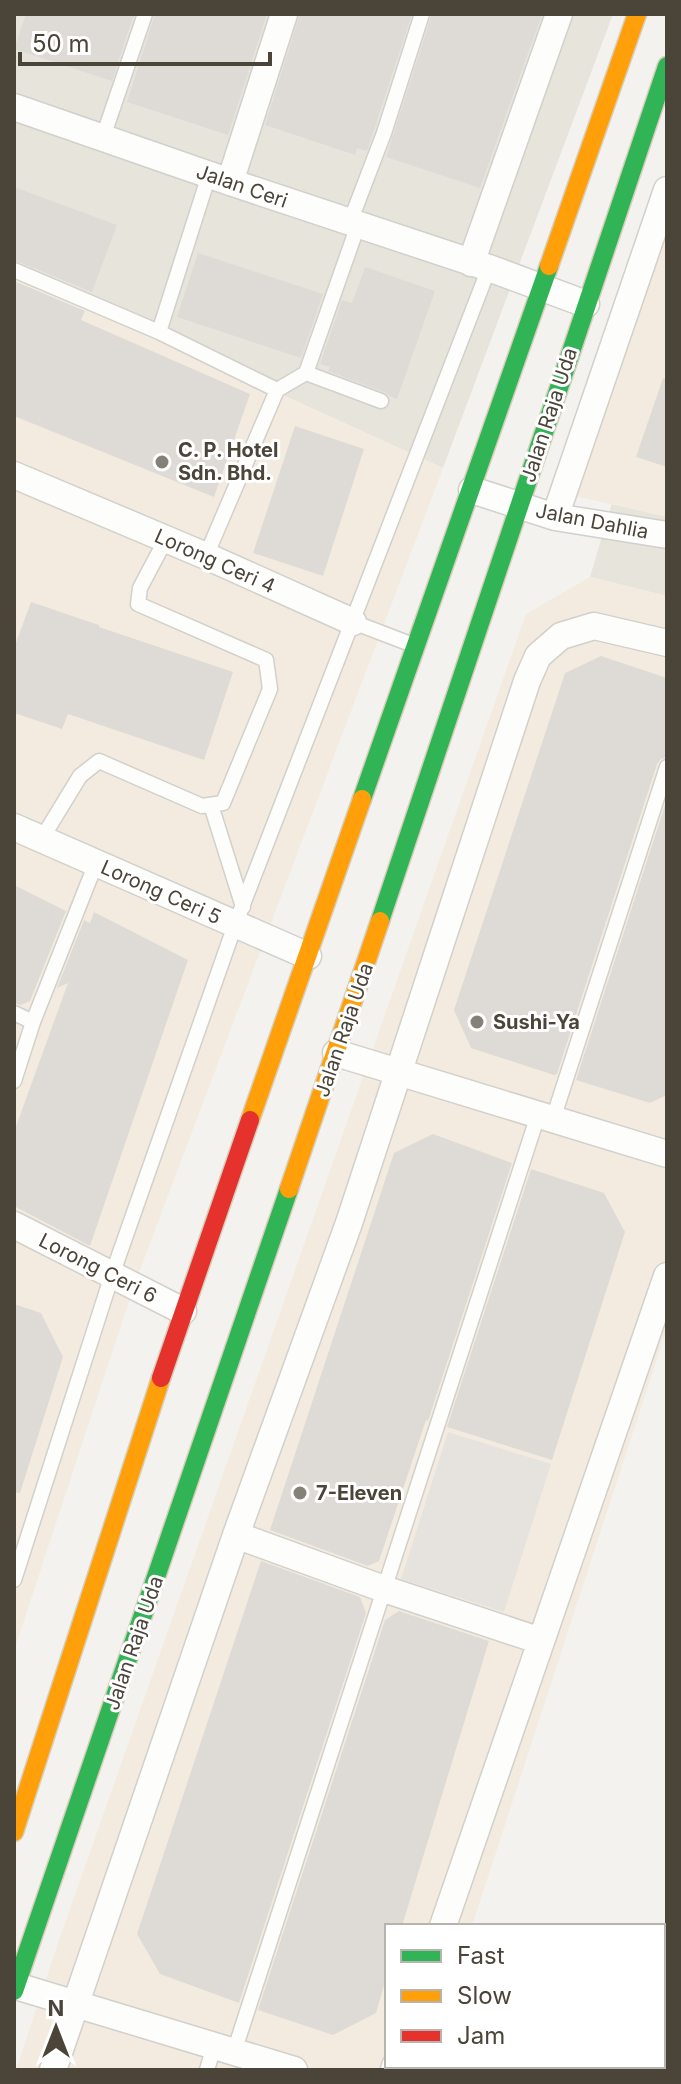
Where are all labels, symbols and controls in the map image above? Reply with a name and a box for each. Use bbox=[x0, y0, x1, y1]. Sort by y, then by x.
scale bar bbox=[20, 16, 270, 66]
text: 50 m bbox=[32, 29, 90, 58]
street label: Jalan Ceri bbox=[193, 159, 291, 213]
street label: Jalan Raja Uda bbox=[516, 345, 582, 485]
place label: C. P. Hotel Sdn. Bhd. bbox=[178, 438, 278, 485]
marker: C. P. Hotel Sdn. Bhd. bbox=[153, 453, 171, 471]
street label: Jalan Dahlia bbox=[533, 498, 651, 544]
street label: Lorong Ceri 4 bbox=[151, 524, 279, 598]
street label: Lorong Ceri 5 bbox=[97, 855, 225, 929]
street label: Jalan Raja Uda bbox=[310, 960, 378, 1100]
place label: Sushi-Ya bbox=[493, 1010, 580, 1034]
marker: Sushi-Ya bbox=[468, 1013, 486, 1031]
street label: Lorong Ceri 6 bbox=[35, 1228, 161, 1308]
place label: 7-Eleven bbox=[316, 1481, 402, 1505]
marker: 7-Eleven bbox=[291, 1484, 309, 1502]
street label: Jalan Raja Uda bbox=[100, 1573, 168, 1713]
legend bbox=[385, 1924, 665, 2068]
text: Fast bbox=[457, 1941, 505, 1970]
text: Slow bbox=[457, 1981, 512, 2010]
north arrow bbox=[16, 1988, 96, 2068]
text: N bbox=[48, 1995, 64, 2021]
text: Jam bbox=[457, 2021, 505, 2050]

